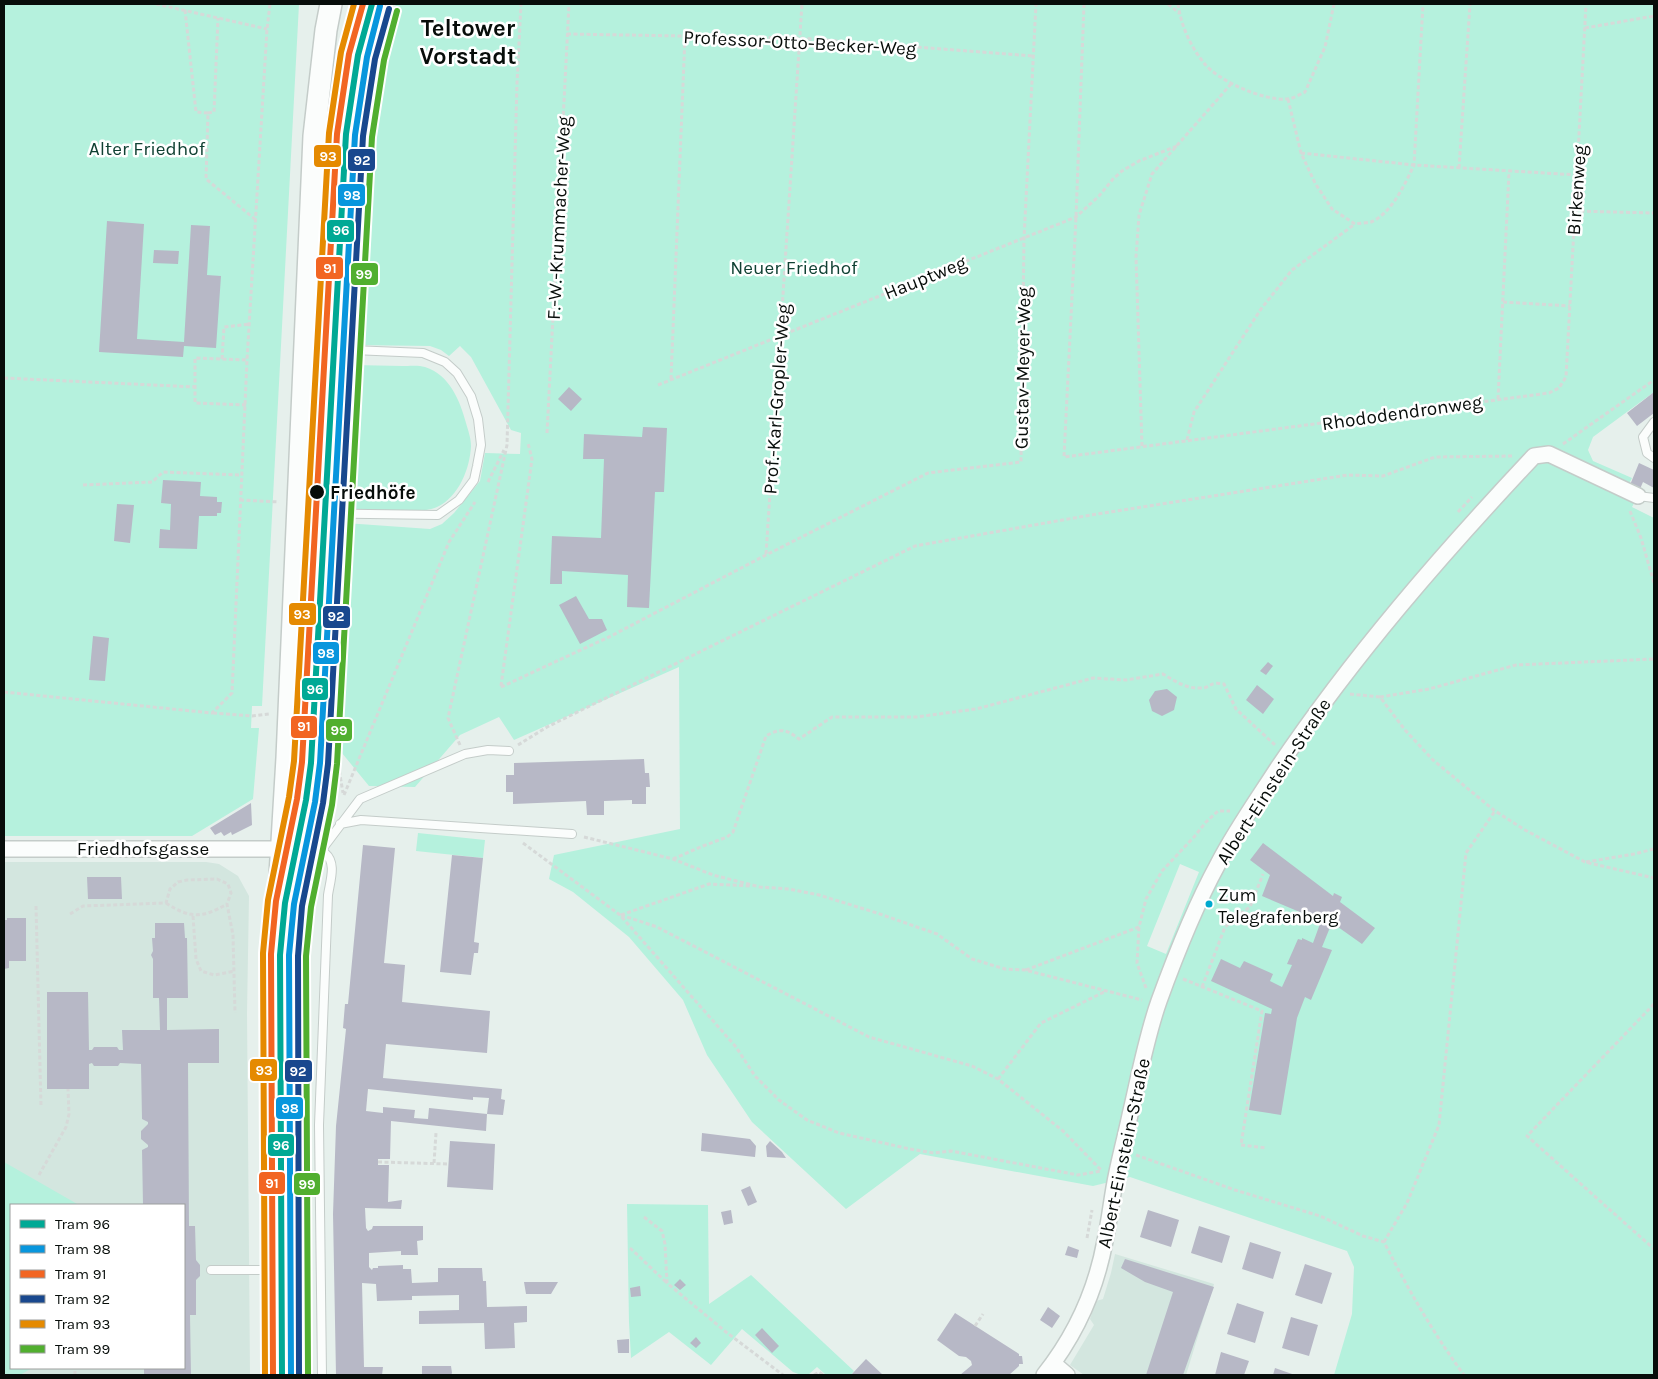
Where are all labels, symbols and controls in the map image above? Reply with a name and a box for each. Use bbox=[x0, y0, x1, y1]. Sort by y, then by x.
district label: Teltower Vorstadt bbox=[420, 14, 516, 70]
street label: Professor-Otto-Becker-Weg bbox=[683, 26, 917, 60]
street label: F.-W.-Krummacher-Weg bbox=[543, 115, 575, 321]
park label: Alter Friedhof bbox=[89, 138, 206, 160]
line badge: 93 bbox=[313, 144, 342, 168]
street label: Birkenweg bbox=[1563, 144, 1591, 236]
text: 93 bbox=[319, 148, 337, 165]
line badge: 92 bbox=[347, 148, 376, 172]
text: 92 bbox=[353, 152, 371, 169]
line badge: 98 bbox=[337, 183, 366, 207]
text: 98 bbox=[343, 187, 361, 204]
line badge: 96 bbox=[326, 219, 355, 243]
text: 96 bbox=[332, 222, 350, 239]
street label: Hauptweg bbox=[881, 251, 970, 304]
line badge: 91 bbox=[315, 256, 344, 280]
park label: Neuer Friedhof bbox=[730, 257, 858, 279]
text: 91 bbox=[323, 260, 337, 277]
line badge: 99 bbox=[350, 262, 379, 286]
text: 99 bbox=[355, 266, 373, 283]
street label: Gustav-Meyer-Weg bbox=[1011, 286, 1035, 449]
street label: Prof.-Karl-Gropler-Weg bbox=[759, 303, 795, 495]
street label: Rhododendronweg bbox=[1320, 391, 1484, 435]
place label: Friedhöfe bbox=[330, 482, 415, 504]
marker: Friedhöfe bbox=[308, 483, 326, 501]
line badge: 93 bbox=[288, 602, 317, 626]
line badge: 92 bbox=[322, 605, 351, 629]
text: 93 bbox=[293, 606, 311, 623]
text: 92 bbox=[327, 608, 345, 625]
line badge: 98 bbox=[312, 641, 340, 665]
text: 98 bbox=[317, 645, 335, 662]
line badge: 96 bbox=[301, 677, 329, 701]
text: 96 bbox=[306, 681, 324, 698]
street label: Albert-Einstein-Straße bbox=[1212, 694, 1336, 869]
line badge: 91 bbox=[290, 715, 318, 739]
text: 91 bbox=[297, 718, 311, 735]
line badge: 99 bbox=[325, 718, 353, 742]
text: 99 bbox=[330, 722, 348, 739]
street label: Friedhofsgasse bbox=[77, 838, 209, 860]
place label: Zum Telegrafenberg bbox=[1218, 884, 1338, 928]
marker: Zum Telegrafenberg bbox=[1204, 899, 1214, 909]
street label: Albert-Einstein-Straße bbox=[1093, 1056, 1155, 1250]
line badge: 93 bbox=[249, 1058, 278, 1082]
line badge: 92 bbox=[284, 1059, 313, 1083]
text: 93 bbox=[255, 1062, 273, 1079]
text: 92 bbox=[289, 1063, 307, 1080]
line badge: 98 bbox=[275, 1096, 304, 1120]
text: 98 bbox=[281, 1100, 299, 1117]
line badge: 96 bbox=[267, 1133, 295, 1157]
text: 96 bbox=[272, 1137, 290, 1154]
line badge: 91 bbox=[258, 1171, 286, 1195]
line badge: 99 bbox=[293, 1172, 321, 1196]
text: 91 bbox=[265, 1175, 279, 1192]
text: 99 bbox=[298, 1176, 316, 1193]
legend bbox=[10, 1204, 185, 1369]
text: Tram 96 bbox=[55, 1215, 110, 1233]
text: Tram 98 bbox=[55, 1240, 111, 1258]
text: Tram 91 bbox=[55, 1265, 106, 1283]
text: Tram 92 bbox=[55, 1290, 110, 1308]
text: Tram 93 bbox=[55, 1315, 110, 1333]
text: Tram 99 bbox=[55, 1340, 110, 1358]

